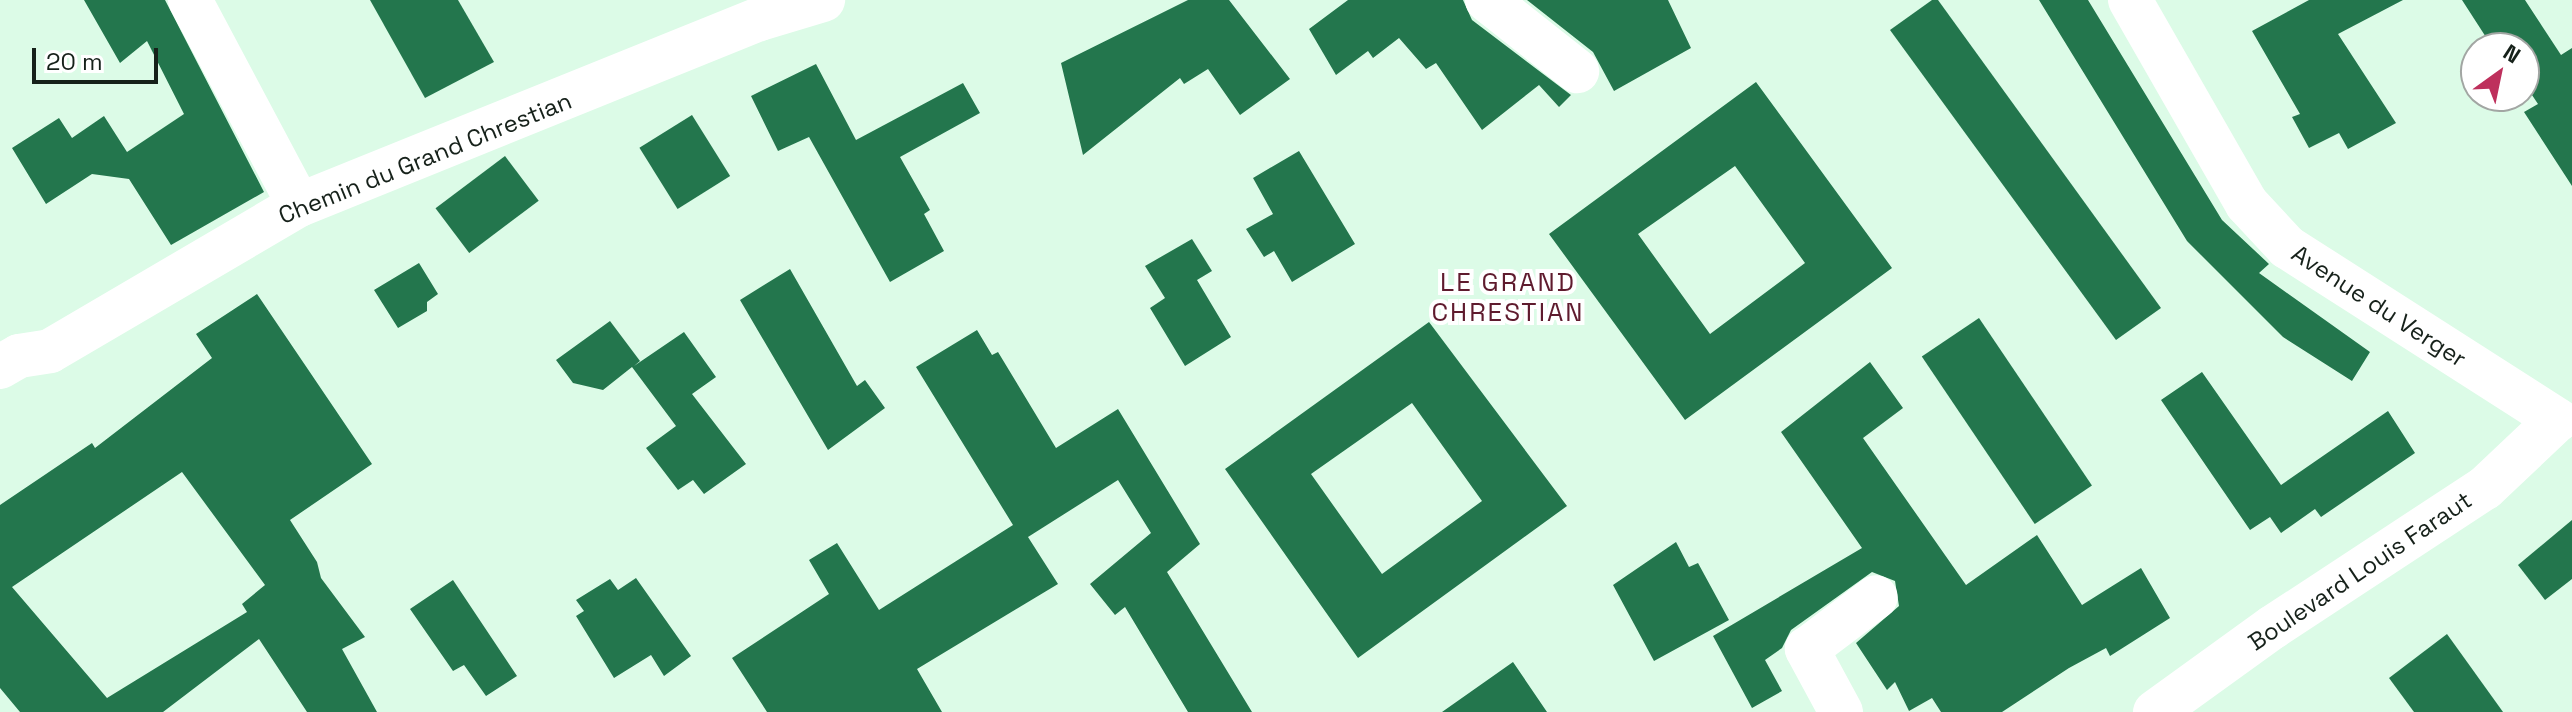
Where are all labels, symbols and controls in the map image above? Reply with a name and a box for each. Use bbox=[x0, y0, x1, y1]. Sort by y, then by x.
scale bar bbox=[36, 32, 162, 82]
north arrow bbox=[2460, 32, 2540, 112]
text: N bbox=[2498, 38, 2526, 69]
text: 20 m bbox=[46, 46, 103, 77]
street label: Chemin du Grand Chrestian bbox=[274, 86, 576, 230]
street label: Avenue du Verger bbox=[2286, 239, 2472, 373]
district label: LE GRAND CHRESTIAN bbox=[1431, 267, 1585, 328]
street label: Boulevard Louis Faraut bbox=[2243, 485, 2477, 657]

